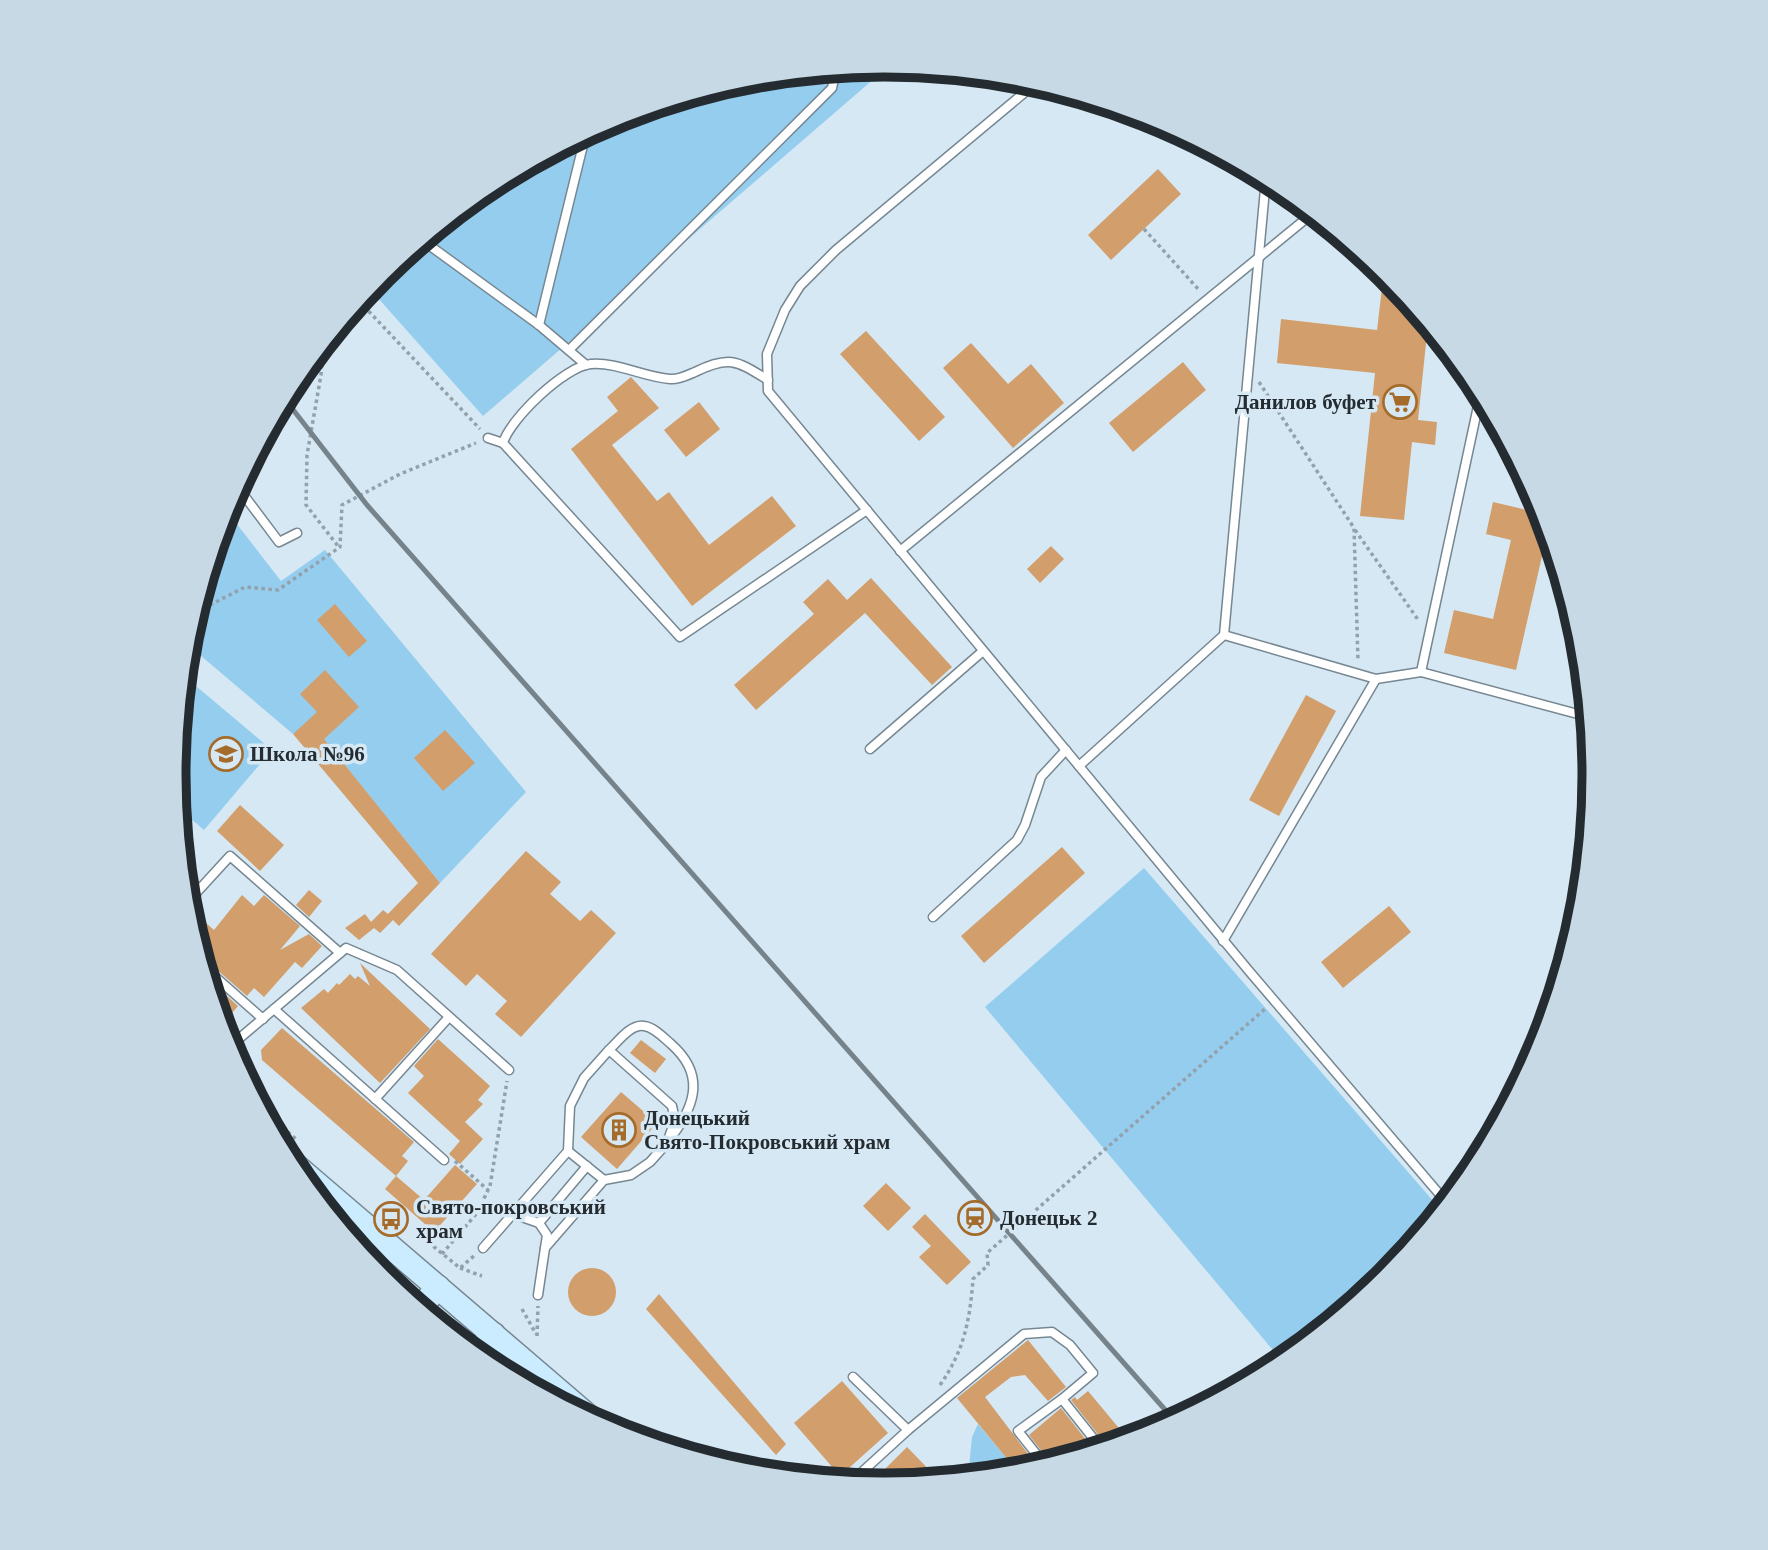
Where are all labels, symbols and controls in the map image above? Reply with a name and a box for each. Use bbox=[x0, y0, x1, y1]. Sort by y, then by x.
supermarket icon: Данилов буфет bbox=[1381, 383, 1419, 421]
place label: Данилов буфет bbox=[1235, 390, 1377, 414]
school or university icon: Школа №96 bbox=[207, 735, 245, 773]
place label: Школа №96 bbox=[250, 742, 365, 766]
place label: Донецький Свято-Покровський храм bbox=[644, 1106, 890, 1154]
building icon: Донецький Свято-Покровський храм bbox=[600, 1111, 638, 1149]
place label: Свято-покровський храм bbox=[416, 1195, 606, 1243]
station icon: Донецьк 2 bbox=[956, 1199, 994, 1237]
bus stop icon: Свято-покровський храм bbox=[372, 1200, 410, 1238]
place label: Донецьк 2 bbox=[1000, 1206, 1097, 1230]

